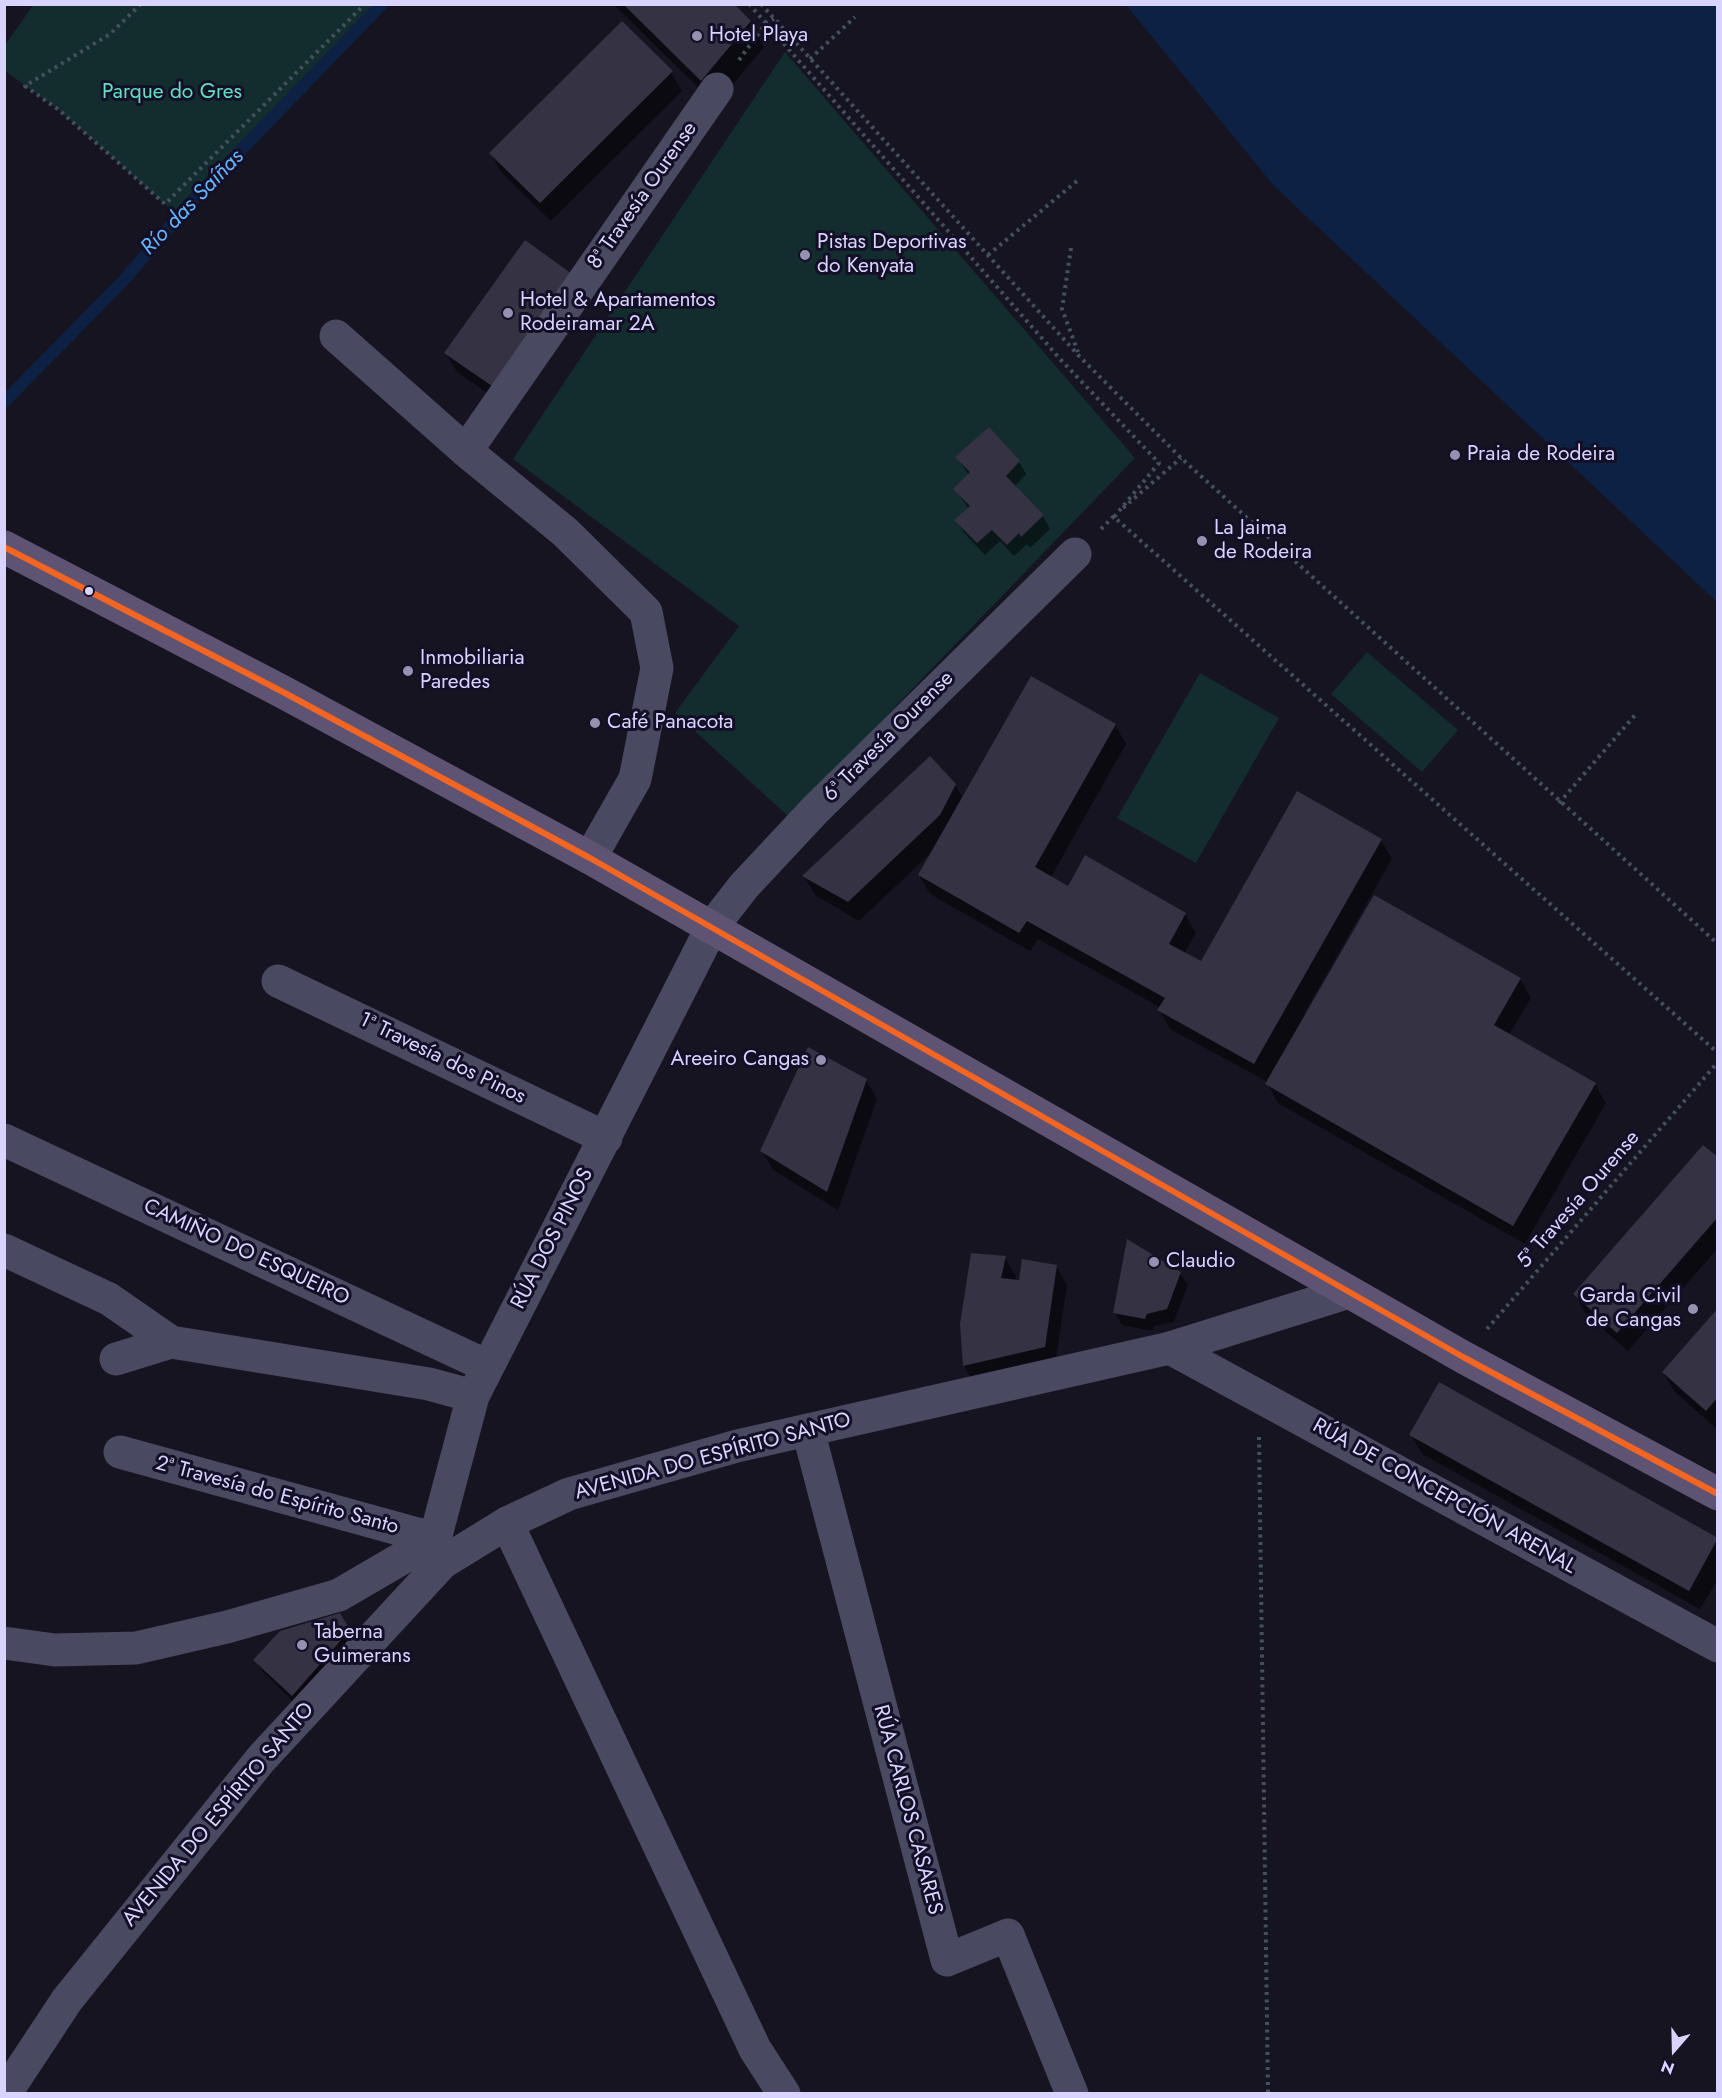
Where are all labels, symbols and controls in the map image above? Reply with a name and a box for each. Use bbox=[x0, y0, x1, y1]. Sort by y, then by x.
place label: Hotel Playa bbox=[709, 23, 808, 49]
marker: Hotel Playa bbox=[690, 29, 704, 43]
park label: Parque do Gres bbox=[102, 80, 242, 106]
street label: 8ª Travesía Ourense bbox=[583, 118, 703, 274]
water label: Río das Saíñas bbox=[136, 145, 250, 261]
place label: Pistas Deportivas do Kenyata bbox=[817, 230, 966, 280]
marker: Pistas Deportivas do Kenyata bbox=[798, 248, 812, 262]
place label: Hotel & Apartamentos Rodeiramar 2A bbox=[520, 288, 715, 338]
marker: Hotel & Apartamentos Rodeiramar 2A bbox=[501, 306, 515, 320]
place label: Praia de Rodeira bbox=[1467, 442, 1615, 468]
marker: Praia de Rodeira bbox=[1448, 448, 1462, 462]
place label: La Jaima de Rodeira bbox=[1214, 516, 1312, 566]
marker: La Jaima de Rodeira bbox=[1195, 534, 1209, 548]
unlabelled marker bbox=[83, 585, 95, 597]
place label: Inmobiliaria Paredes bbox=[420, 646, 525, 696]
marker: Inmobiliaria Paredes bbox=[401, 664, 415, 678]
street label: 6ª Travesía Ourense bbox=[818, 666, 960, 808]
place label: Café Panacota bbox=[607, 710, 733, 736]
marker: Café Panacota bbox=[588, 716, 602, 730]
street label: 1ª Travesía dos Pinos bbox=[355, 1008, 529, 1110]
place label: Areeiro Cangas bbox=[670, 1047, 809, 1073]
marker: Areeiro Cangas bbox=[814, 1053, 828, 1067]
street label: 5ª Travesía Ourense bbox=[1512, 1126, 1646, 1274]
street label: RÚA DOS PINOS bbox=[507, 1164, 599, 1314]
street label: CAMIÑO DO ESQUEIRO bbox=[139, 1194, 353, 1312]
place label: Claudio bbox=[1166, 1249, 1235, 1275]
marker: Claudio bbox=[1147, 1255, 1161, 1269]
place label: Garda Civil de Cangas bbox=[1580, 1284, 1681, 1334]
marker: Garda Civil de Cangas bbox=[1686, 1302, 1700, 1316]
street label: AVENIDA DO ESPÍRITO SANTO bbox=[572, 1408, 854, 1506]
street label: RÚA DE CONCEPCIÓN ARENAL bbox=[1308, 1414, 1580, 1580]
street label: 2ª Travesía do Espírito Santo bbox=[153, 1451, 401, 1541]
place label: Taberna Guimerans bbox=[314, 1620, 411, 1670]
marker: Taberna Guimerans bbox=[295, 1638, 309, 1652]
street label: AVENIDA DO ESPÍRITO SANTO bbox=[118, 1698, 320, 1932]
street label: RÚA CARLOS CASARES bbox=[867, 1702, 947, 1918]
north arrow bbox=[1644, 2020, 1704, 2080]
text: N bbox=[1658, 2054, 1678, 2080]

